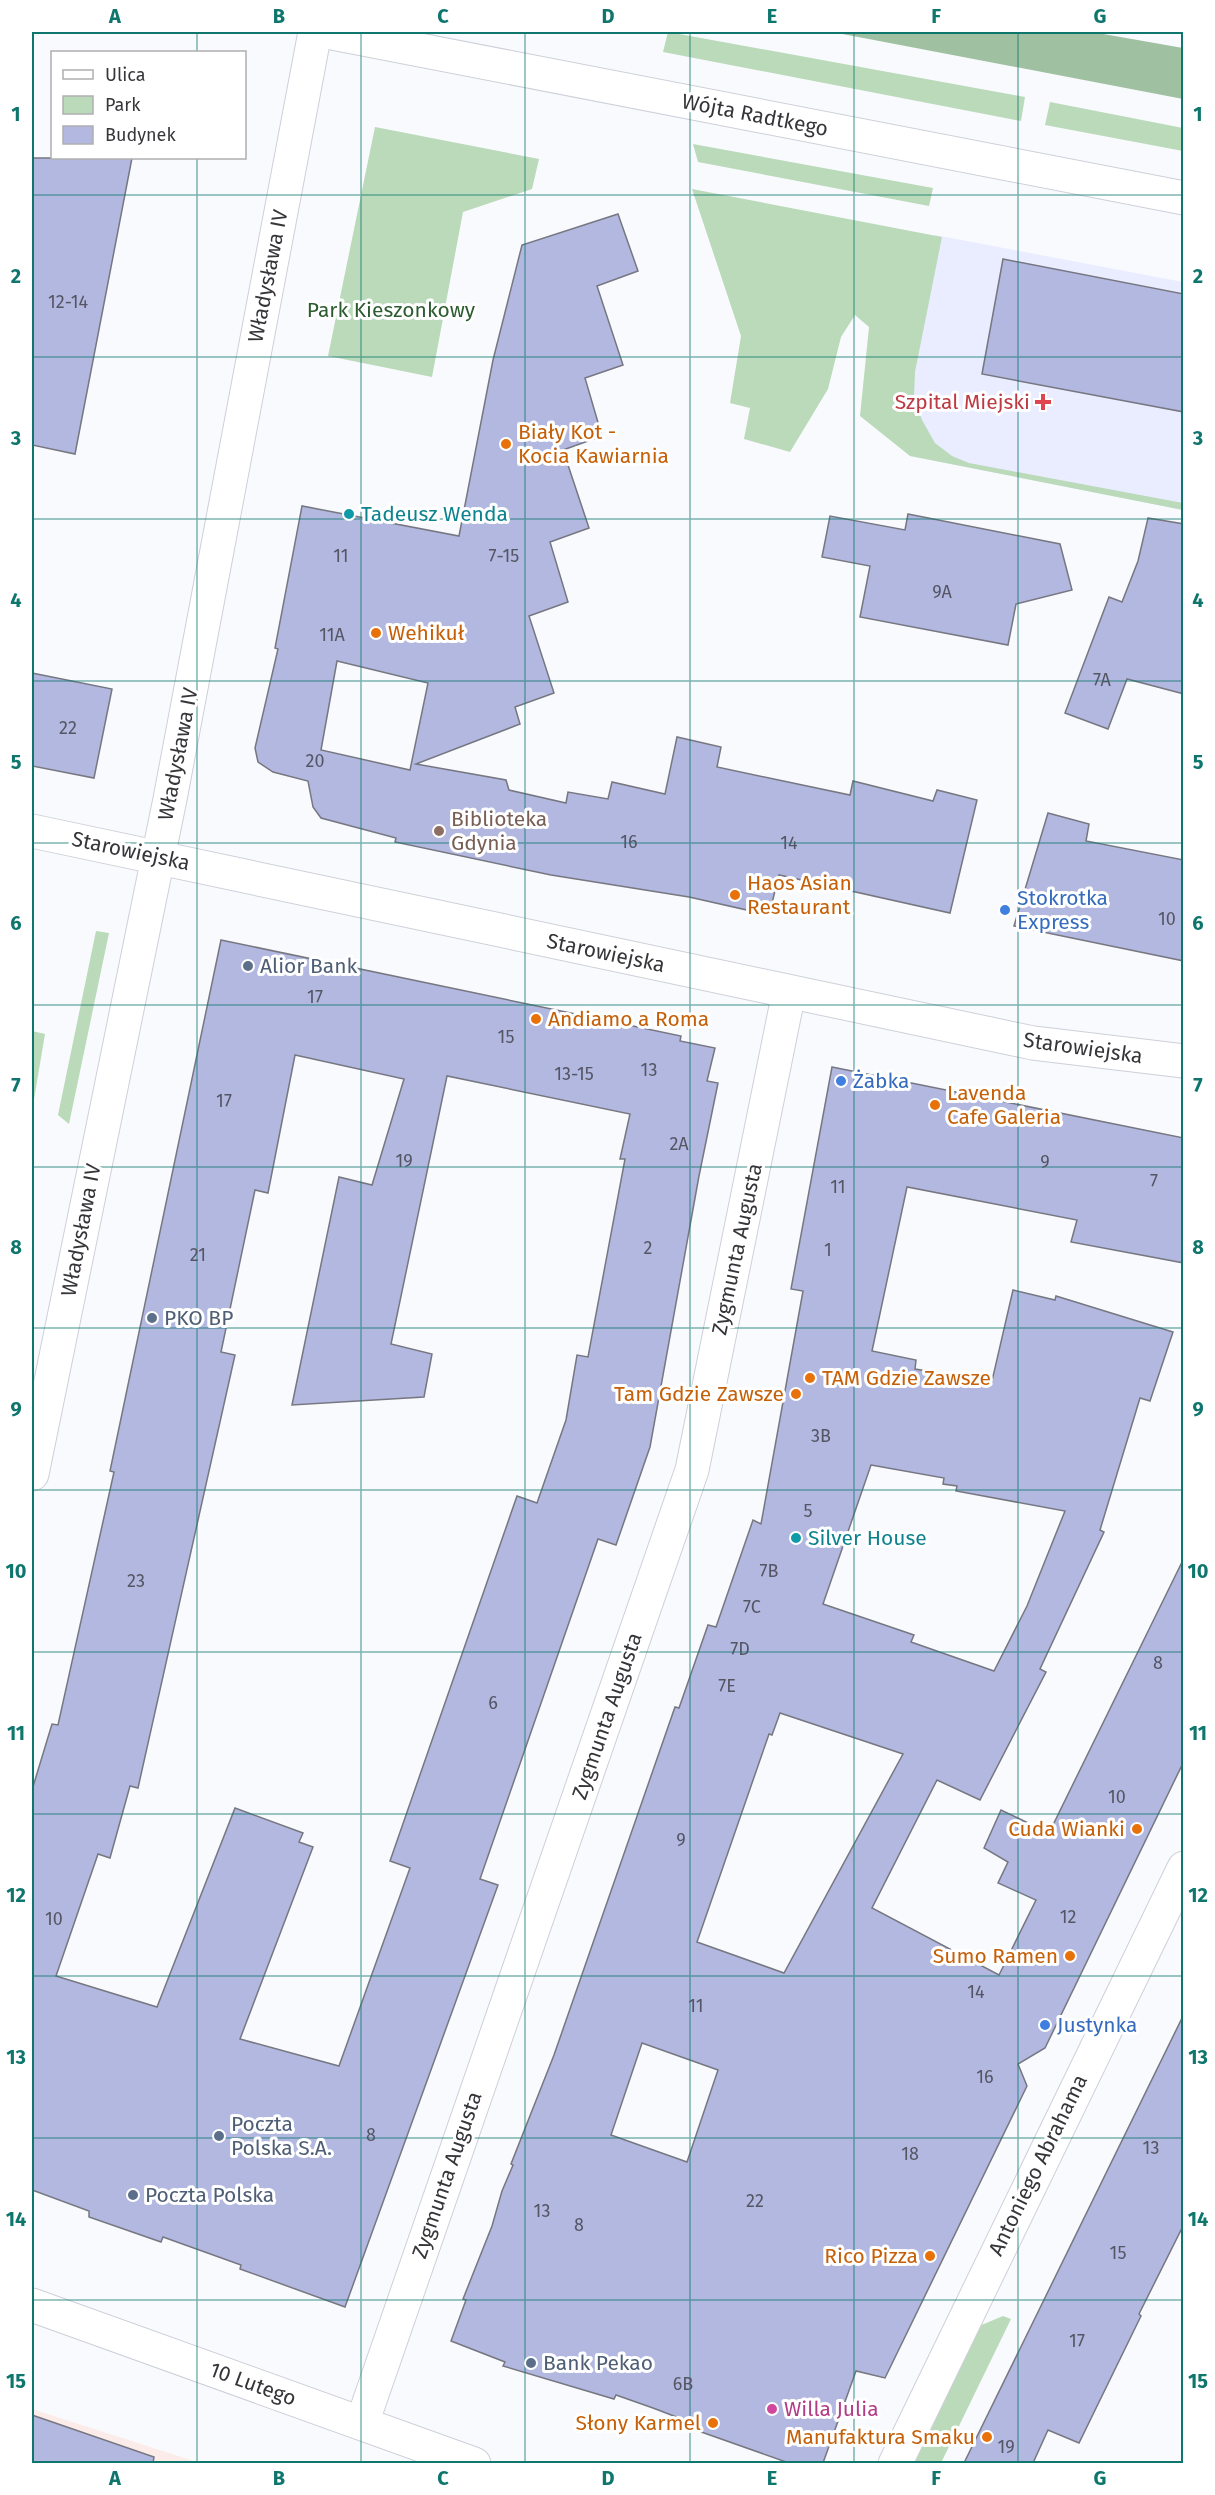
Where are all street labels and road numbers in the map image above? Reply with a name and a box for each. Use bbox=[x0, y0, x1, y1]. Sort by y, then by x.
street label: Wójta Radtkego bbox=[680, 88, 830, 142]
street label: Władysława IV bbox=[242, 207, 294, 345]
street label: Władysława IV bbox=[152, 685, 204, 823]
street label: Starowiejska bbox=[70, 826, 192, 876]
street label: Starowiejska bbox=[545, 928, 667, 978]
street label: Starowiejska bbox=[1022, 1027, 1144, 1069]
street label: Władysława IV bbox=[55, 1161, 107, 1299]
street label: Zygmunta Augusta bbox=[706, 1161, 768, 1337]
street label: Zygmunta Augusta bbox=[566, 1629, 648, 1803]
street label: Antoniego Abrahama bbox=[983, 2070, 1093, 2260]
street label: Zygmunta Augusta bbox=[406, 2088, 488, 2262]
street label: 10 Lutego bbox=[206, 2356, 300, 2412]

